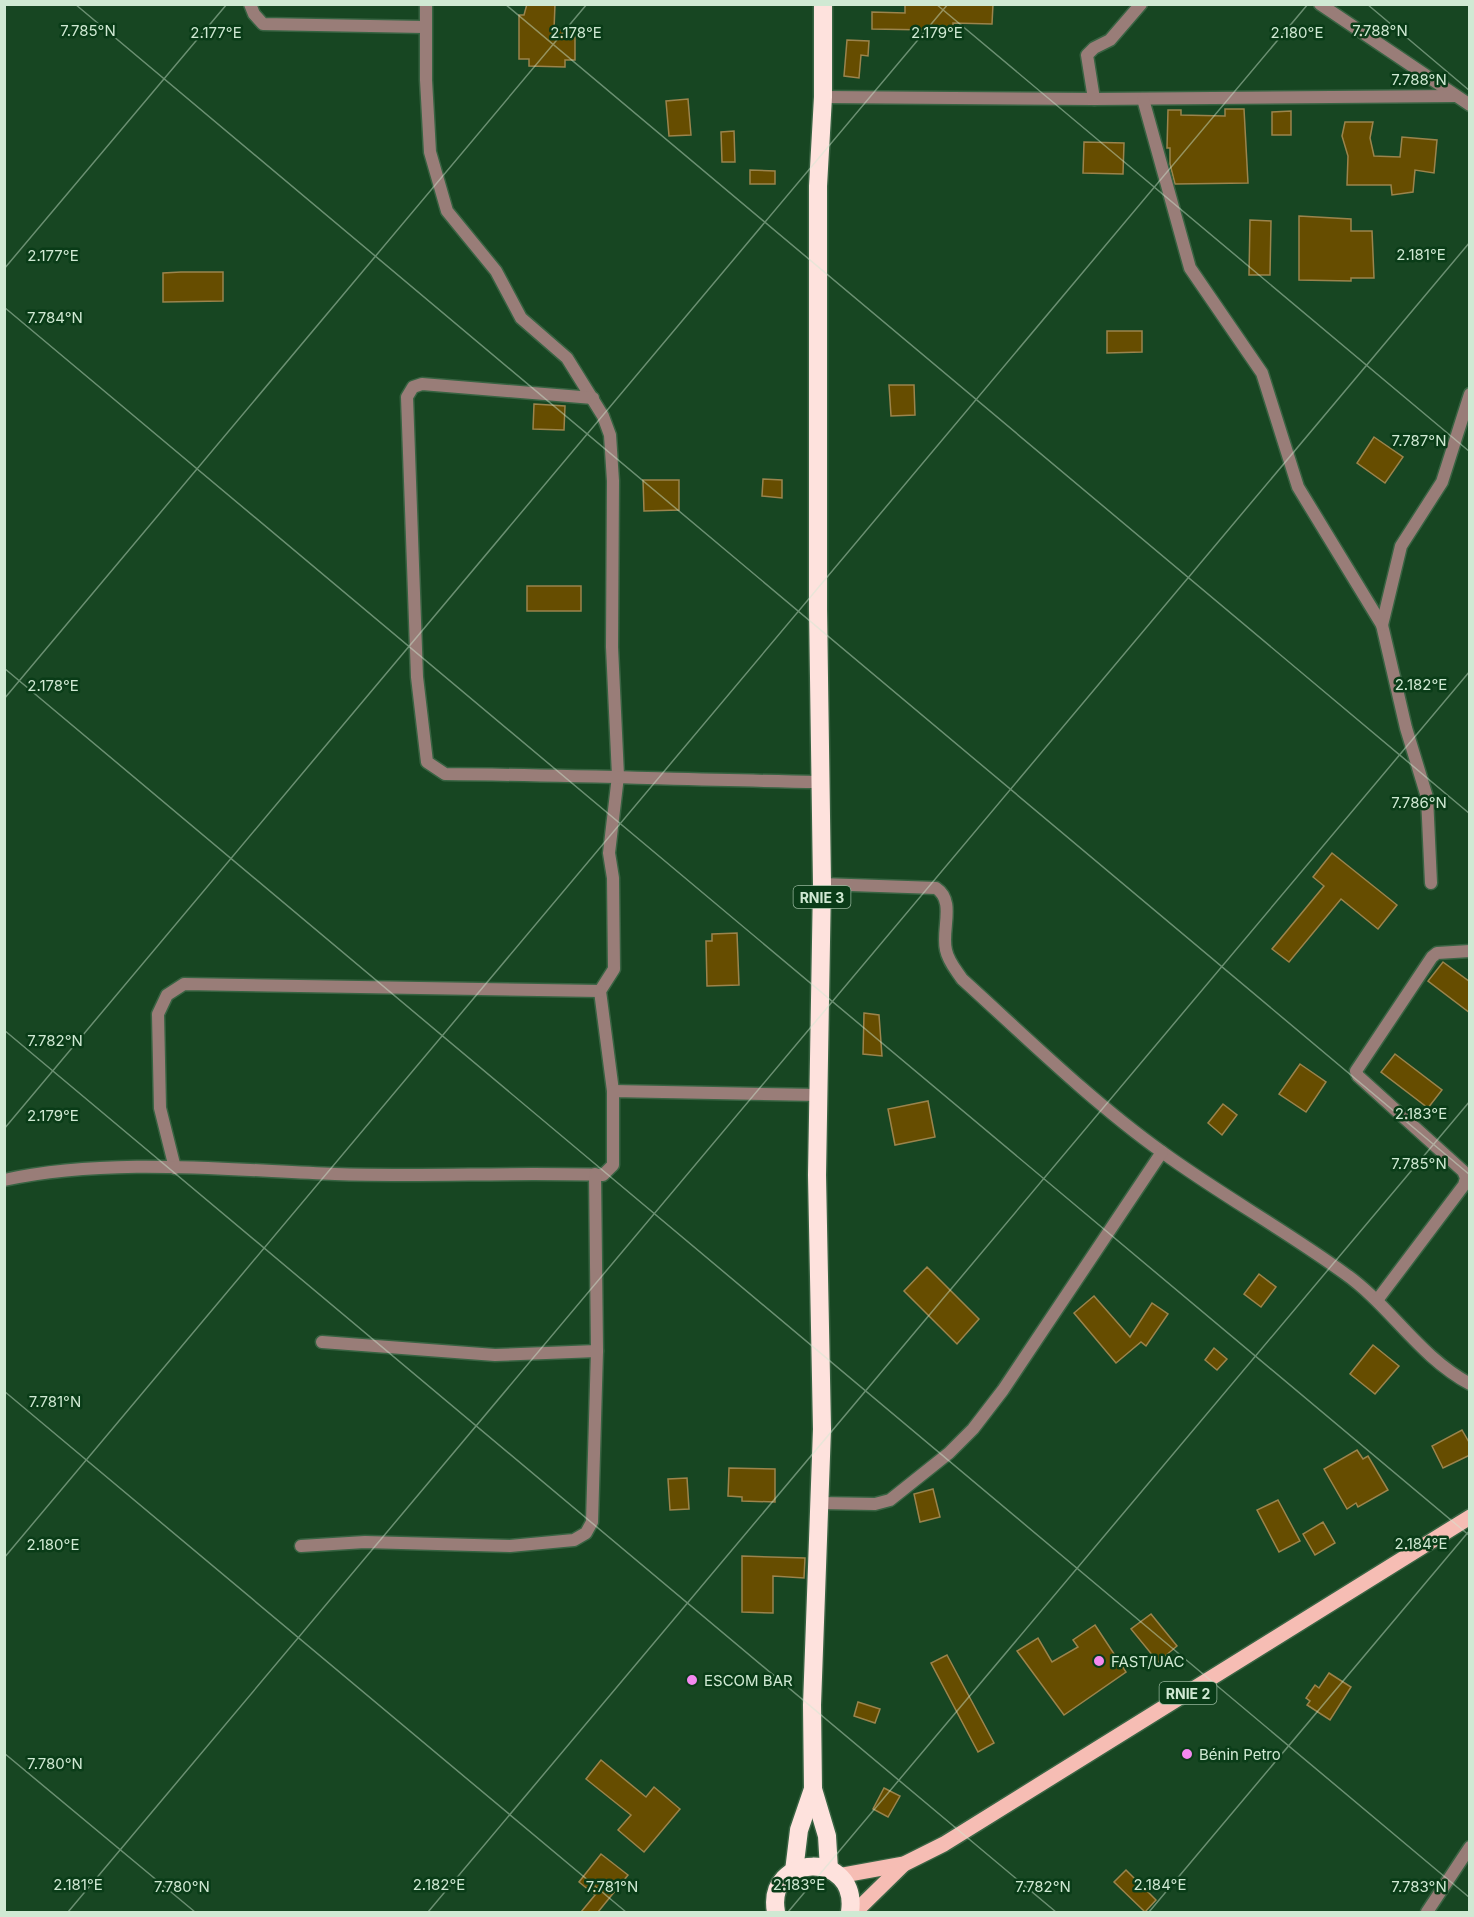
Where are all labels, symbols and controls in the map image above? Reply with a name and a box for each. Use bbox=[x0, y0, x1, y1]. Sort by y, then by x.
text: 7.785°N bbox=[60, 21, 116, 40]
text: 7.788°N bbox=[1352, 21, 1408, 40]
text: 2.177°E bbox=[190, 23, 242, 42]
text: 2.178°E bbox=[550, 23, 602, 42]
text: 2.179°E bbox=[911, 23, 963, 42]
text: 2.180°E bbox=[1271, 23, 1323, 42]
text: 7.788°N bbox=[1391, 70, 1447, 89]
text: 2.181°E bbox=[1396, 245, 1446, 264]
text: 2.177°E bbox=[27, 246, 79, 265]
text: 7.784°N bbox=[27, 308, 83, 327]
text: 7.787°N bbox=[1392, 431, 1446, 450]
text: 2.182°E bbox=[1395, 675, 1447, 694]
text: 2.178°E bbox=[27, 676, 79, 695]
text: 7.786°N bbox=[1391, 793, 1447, 812]
road number: RNIE 3 bbox=[794, 886, 850, 908]
text: 7.782°N bbox=[27, 1031, 83, 1050]
text: 2.183°E bbox=[1395, 1104, 1447, 1123]
text: 2.179°E bbox=[27, 1106, 79, 1125]
text: 7.785°N bbox=[1391, 1154, 1447, 1173]
text: 7.781°N bbox=[29, 1392, 81, 1411]
text: 2.184°E bbox=[1395, 1534, 1447, 1553]
text: 2.180°E bbox=[27, 1535, 79, 1554]
place label: FAST/UAC bbox=[1111, 1652, 1184, 1671]
marker: FAST/UAC bbox=[1092, 1654, 1106, 1668]
place label: ESCOM BAR bbox=[704, 1671, 793, 1690]
marker: ESCOM BAR bbox=[685, 1673, 699, 1687]
road number: RNIE 2 bbox=[1160, 1682, 1216, 1704]
place label: Bénin Petro bbox=[1199, 1745, 1281, 1764]
marker: Bénin Petro bbox=[1180, 1747, 1194, 1761]
text: 7.780°N bbox=[27, 1754, 83, 1773]
text: 2.181°E bbox=[53, 1875, 103, 1894]
text: 2.182°E bbox=[413, 1875, 465, 1894]
text: 2.183°E bbox=[773, 1875, 825, 1894]
text: 2.184°E bbox=[1134, 1875, 1186, 1894]
text: 7.780°N bbox=[154, 1877, 210, 1896]
text: 7.781°N bbox=[586, 1877, 638, 1896]
text: 7.782°N bbox=[1015, 1877, 1071, 1896]
text: 7.783°N bbox=[1391, 1877, 1447, 1896]

